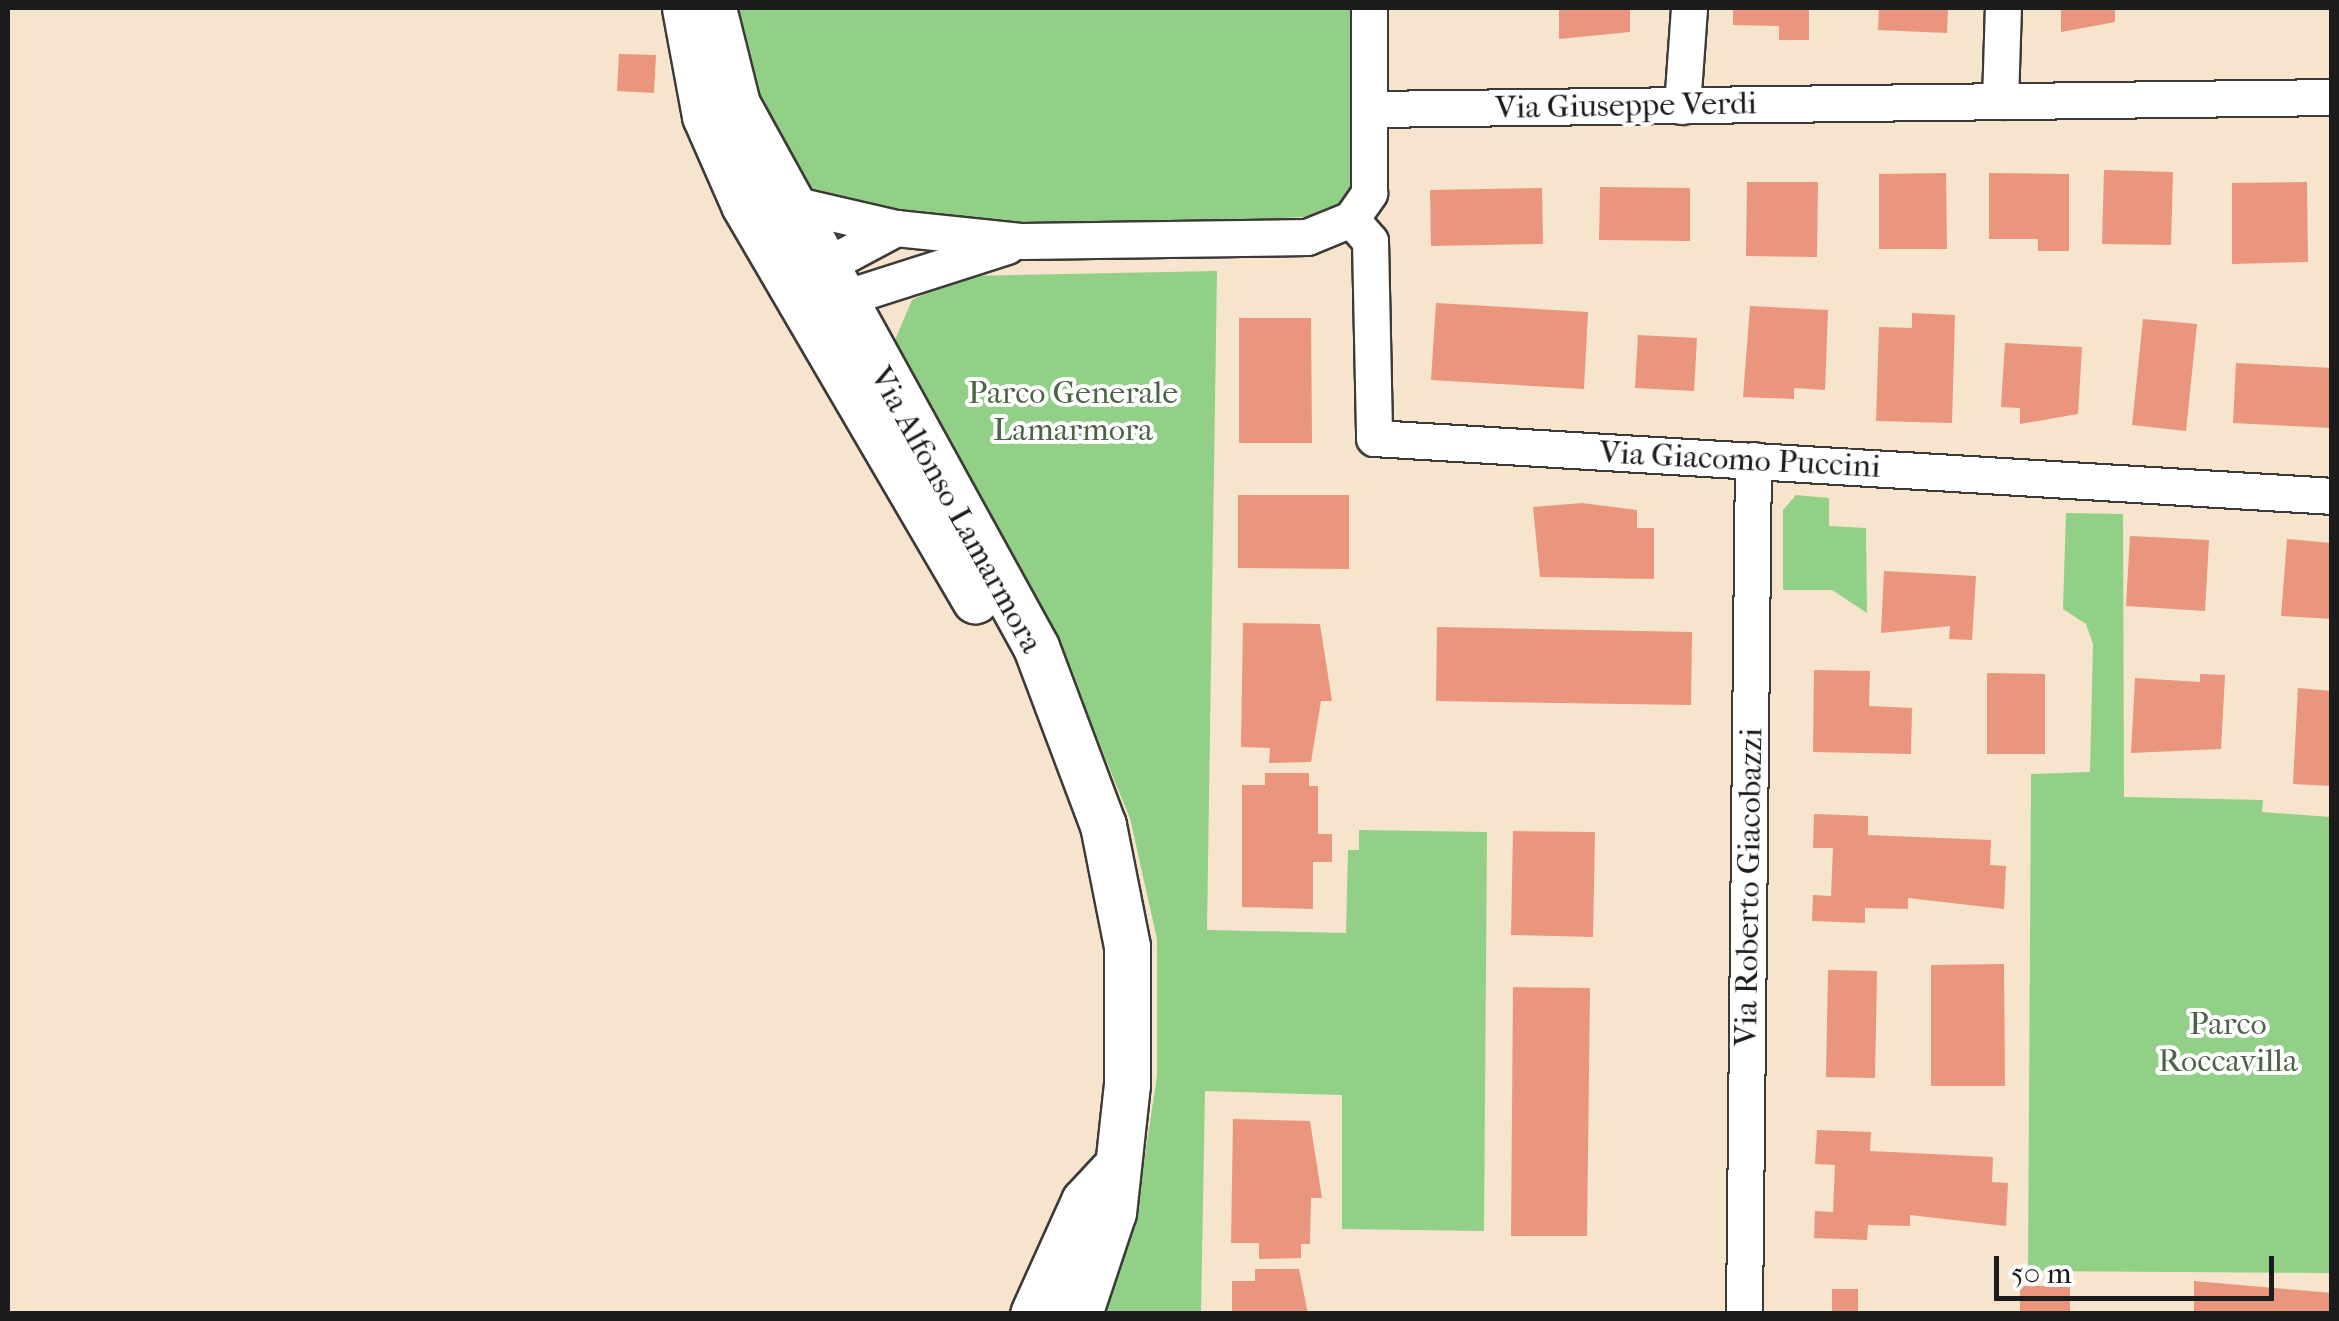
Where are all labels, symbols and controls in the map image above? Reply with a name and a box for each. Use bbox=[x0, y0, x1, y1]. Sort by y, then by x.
street label: Via Giuseppe Verdi bbox=[1495, 85, 1757, 127]
street label: Via Alfonso Lamarmora bbox=[861, 360, 1051, 660]
park label: Parco Generale Lamarmora bbox=[968, 375, 1178, 450]
street label: Via Giacomo Puccini bbox=[1598, 433, 1882, 487]
street label: Via Roberto Giacobazzi bbox=[1727, 728, 1771, 1046]
park label: Parco Roccavilla bbox=[2158, 1006, 2298, 1081]
scale bar bbox=[1999, 1236, 2279, 1298]
text: 50 m bbox=[2011, 1256, 2072, 1291]

